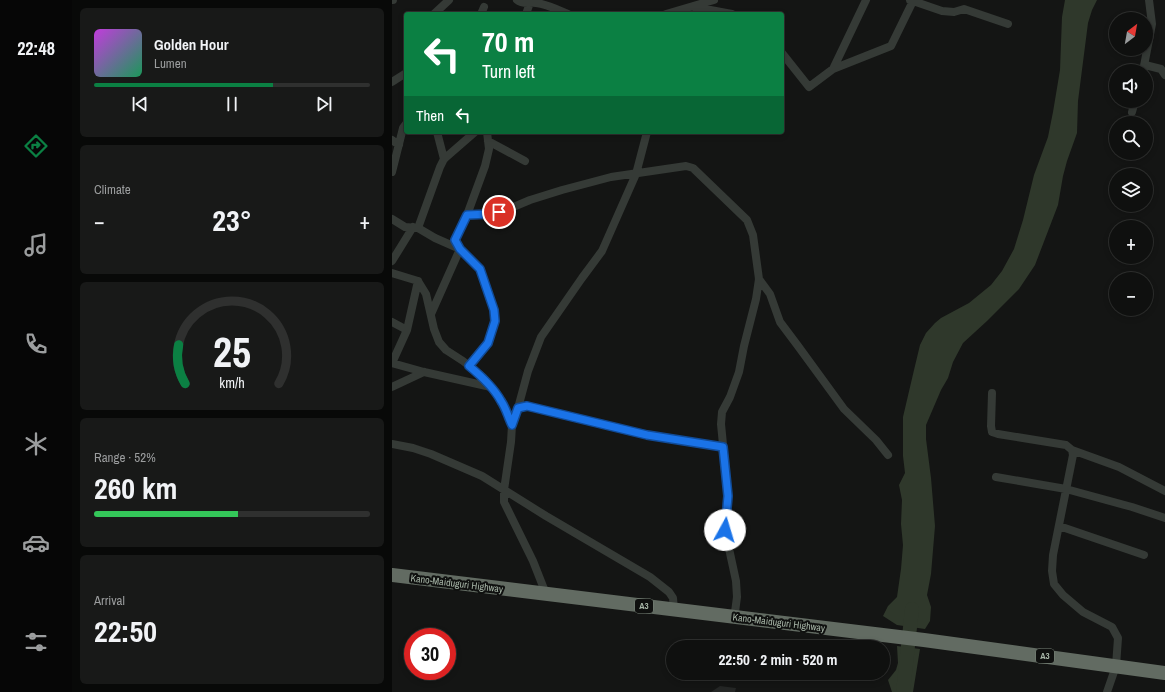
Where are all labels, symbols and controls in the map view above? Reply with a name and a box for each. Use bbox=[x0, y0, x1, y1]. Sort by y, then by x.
north arrow bbox=[1109, 12, 1153, 56]
map controls bbox=[1109, 12, 1153, 316]
text: 70 m bbox=[482, 23, 534, 61]
icon: left bbox=[416, 28, 468, 80]
text: Golden Hour bbox=[154, 34, 229, 55]
text: 22:48 bbox=[17, 36, 55, 61]
text: Lumen bbox=[154, 55, 187, 72]
text: Turn left bbox=[482, 59, 535, 84]
button: sound bbox=[1109, 64, 1153, 108]
icon: previous bbox=[129, 93, 151, 115]
icon: pause bbox=[221, 93, 243, 115]
icon: next bbox=[313, 93, 335, 115]
icon: left bbox=[452, 104, 474, 126]
text: Then bbox=[416, 105, 444, 126]
button: search bbox=[1109, 116, 1153, 160]
icon: directions bbox=[22, 132, 50, 160]
button: layers bbox=[1109, 168, 1153, 212]
text: Climate bbox=[94, 181, 131, 198]
pin bbox=[482, 195, 516, 229]
text: 23° bbox=[212, 200, 252, 240]
icon: arrive bbox=[488, 201, 510, 223]
text: − bbox=[94, 206, 105, 236]
text: + bbox=[359, 206, 370, 236]
button: + bbox=[1109, 220, 1153, 264]
icon: music bbox=[22, 231, 50, 259]
button: − bbox=[1109, 272, 1153, 316]
text: 25 bbox=[213, 324, 251, 380]
icon: phone bbox=[22, 330, 50, 358]
text: km/h bbox=[219, 373, 245, 392]
icon: climate bbox=[22, 430, 50, 458]
text: Range · 52% bbox=[94, 449, 156, 466]
text: 260 km bbox=[94, 468, 177, 508]
position arrow bbox=[704, 509, 746, 551]
icon: car bbox=[22, 529, 50, 557]
street label: Kano-Maiduguri Highway bbox=[410, 571, 505, 596]
text: Arrival bbox=[94, 592, 125, 609]
road number: A3 bbox=[635, 599, 653, 613]
street label: Kano-Maiduguri Highway bbox=[732, 610, 827, 635]
text: 22:50 bbox=[94, 611, 157, 651]
icon: filters bbox=[22, 628, 50, 656]
speed limit sign: 30 bbox=[404, 628, 456, 680]
text: 22:50 · 2 min · 520 m bbox=[719, 649, 837, 670]
road number: A3 bbox=[1036, 649, 1054, 663]

